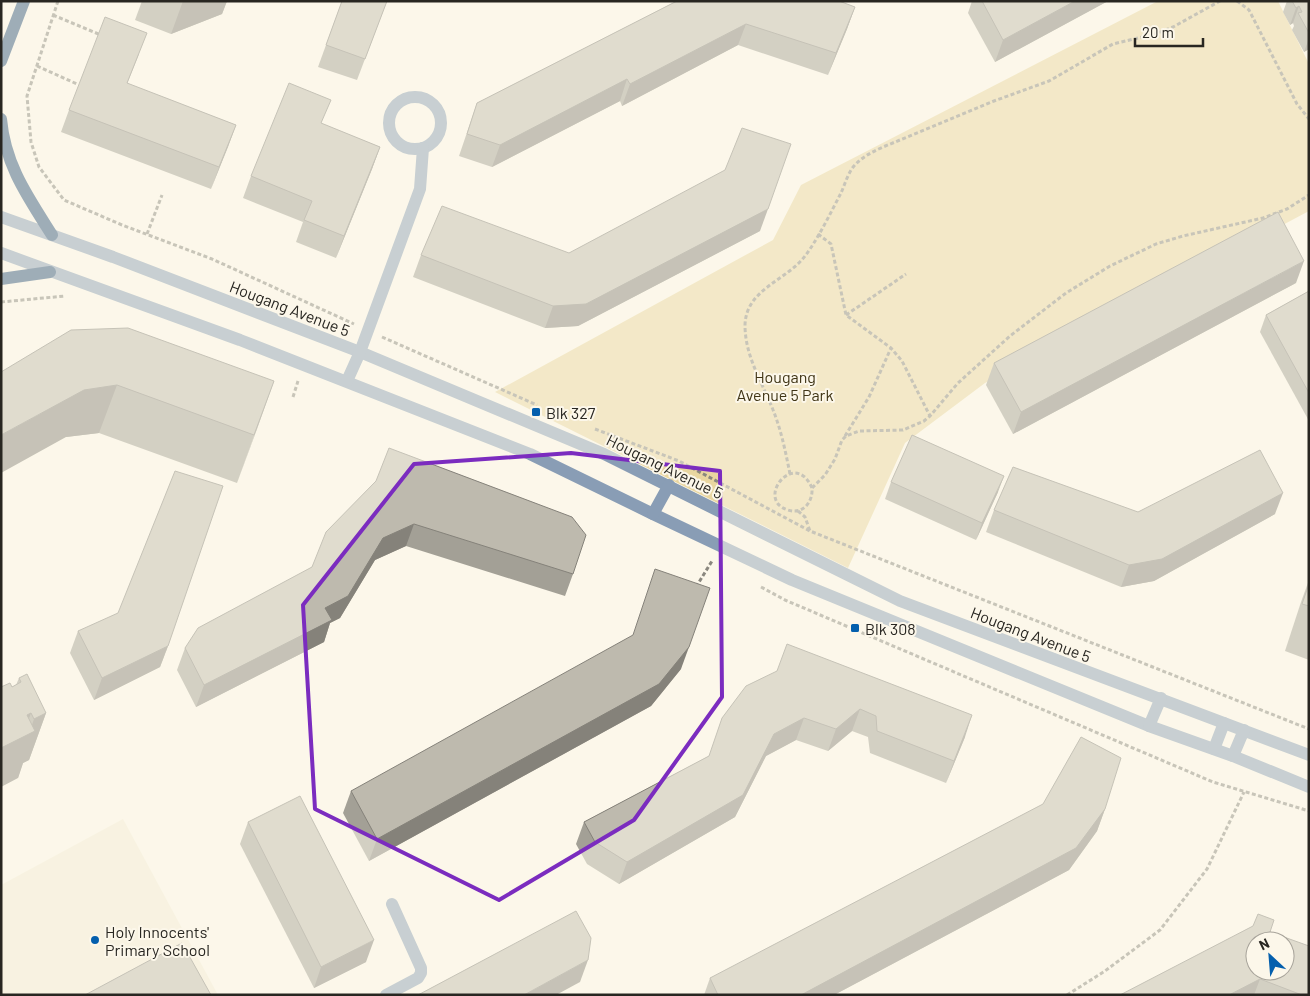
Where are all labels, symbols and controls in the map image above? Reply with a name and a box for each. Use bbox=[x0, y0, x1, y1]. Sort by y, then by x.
scale bar bbox=[1135, 15, 1202, 47]
text: 20 m bbox=[1142, 23, 1174, 41]
street label: Hougang Avenue 5 bbox=[227, 276, 353, 340]
park label: Hougang Avenue 5 Park bbox=[737, 367, 833, 404]
place label: Blk 327 bbox=[546, 403, 596, 422]
marker: Blk 327 bbox=[530, 406, 542, 418]
street label: Hougang Avenue 5 bbox=[604, 430, 726, 502]
street label: Hougang Avenue 5 bbox=[968, 602, 1094, 666]
place label: Blk 308 bbox=[865, 619, 916, 638]
marker: Blk 308 bbox=[849, 622, 861, 634]
place label: Holy Innocents' Primary School bbox=[105, 922, 210, 959]
north arrow bbox=[1245, 931, 1295, 981]
marker: Holy Innocents' Primary School bbox=[89, 934, 101, 946]
text: N bbox=[1256, 934, 1272, 954]

